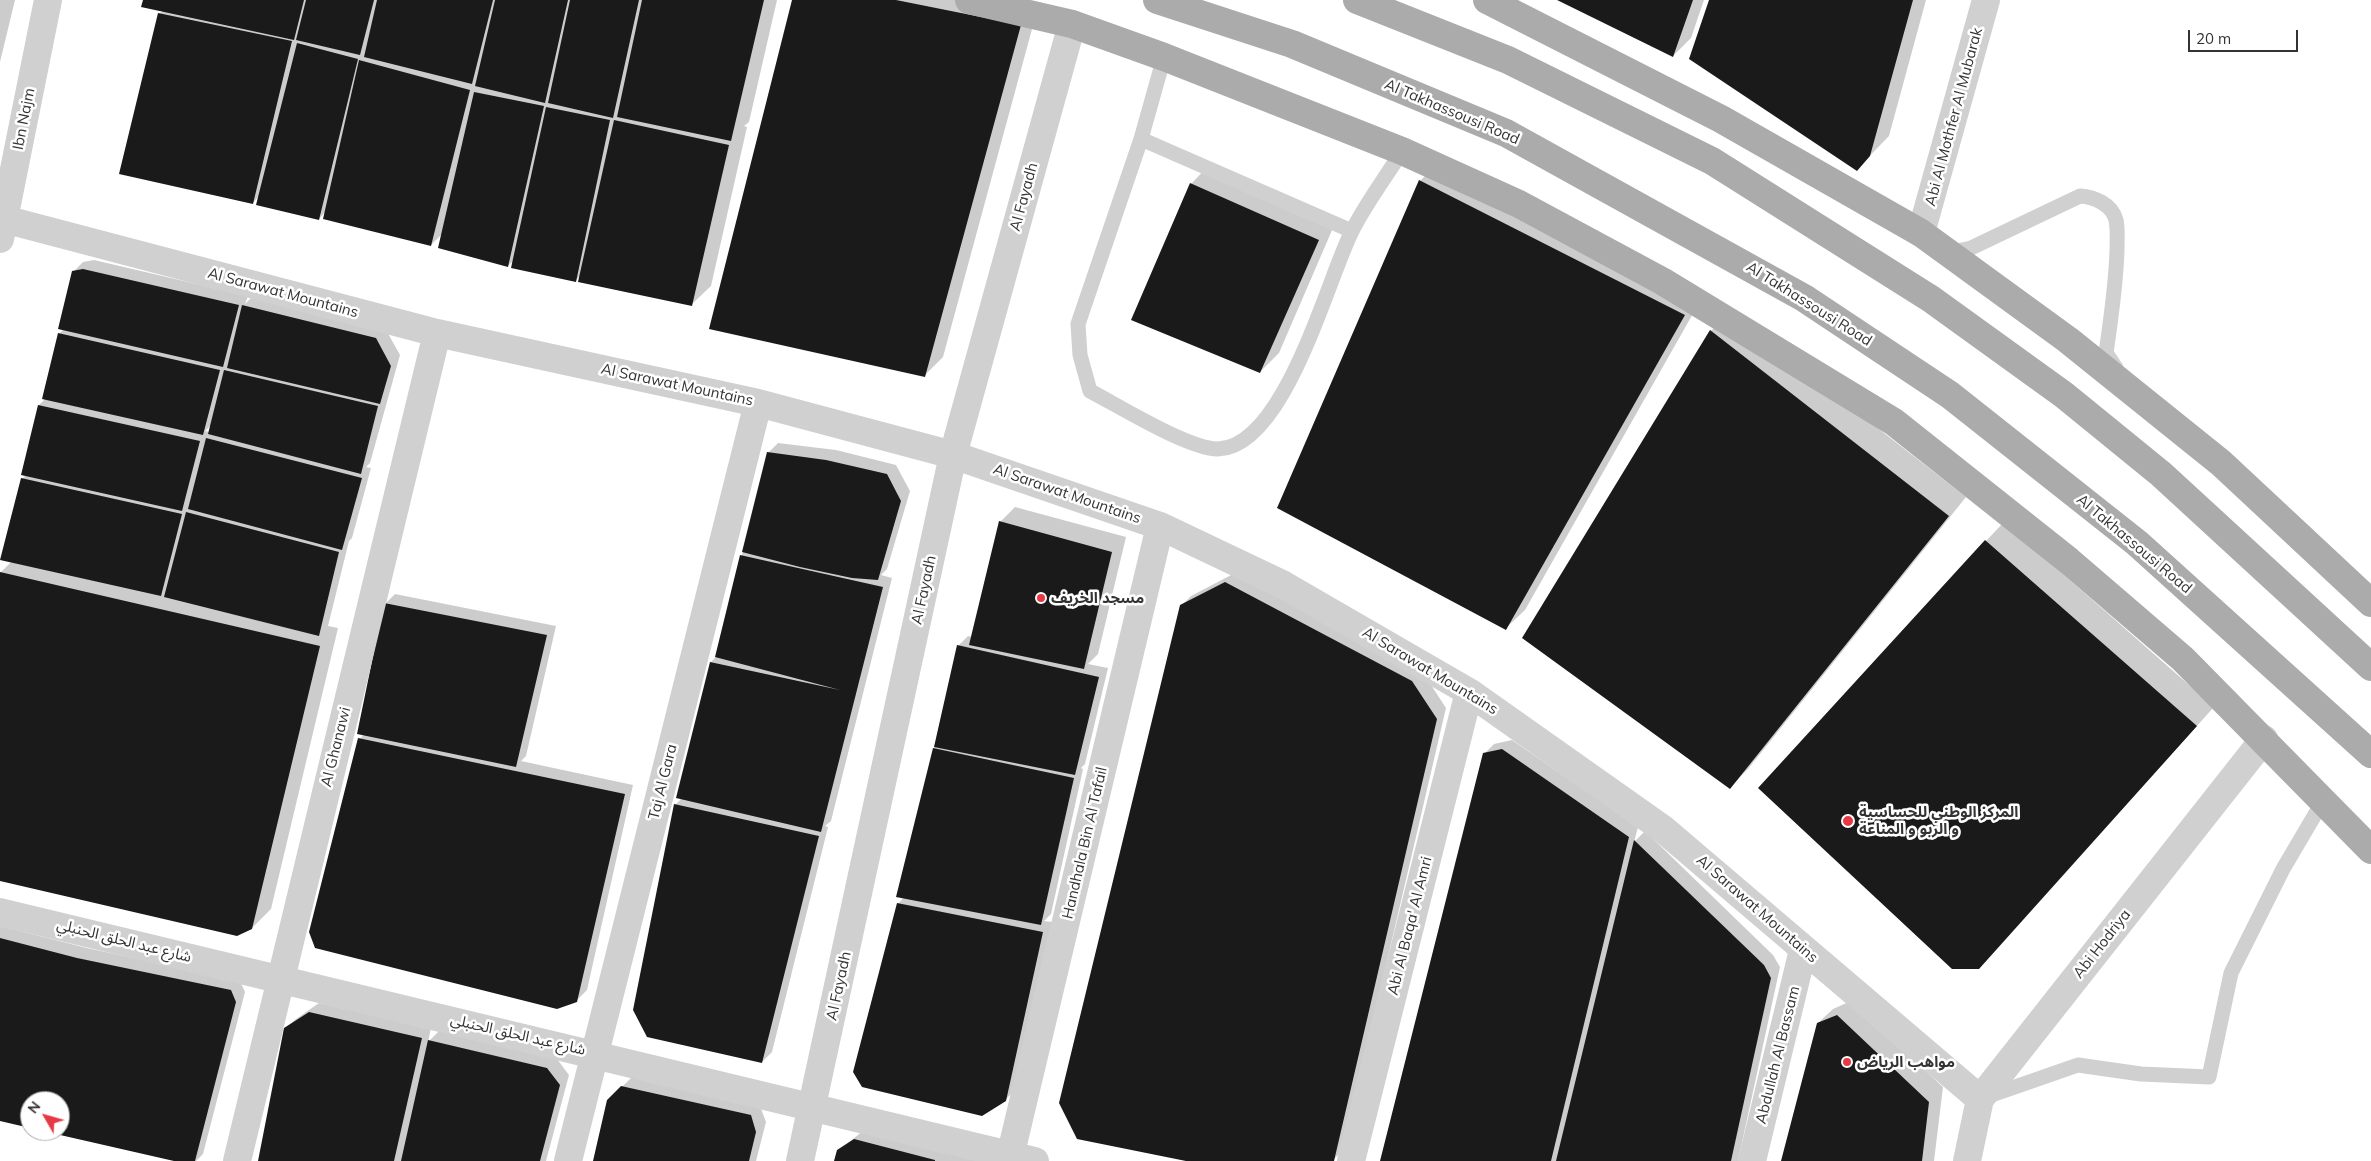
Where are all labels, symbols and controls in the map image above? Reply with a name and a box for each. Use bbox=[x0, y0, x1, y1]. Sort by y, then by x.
scale bar bbox=[2191, 20, 2301, 52]
street label: Abi Al Mothfer Al Mubarak bbox=[1922, 26, 1986, 208]
text: 20 m bbox=[2196, 29, 2231, 48]
street label: Al Takhassousi Road bbox=[1382, 75, 1522, 149]
street label: Ibn Najm bbox=[9, 87, 39, 151]
street label: Al Fayadh bbox=[1006, 161, 1042, 233]
street label: Al Takhassousi Road bbox=[1743, 258, 1875, 350]
street label: Al Sarawat Mountains bbox=[206, 264, 360, 322]
street label: Al Sarawat Mountains bbox=[599, 360, 755, 410]
street label: Al Sarawat Mountains bbox=[991, 460, 1143, 528]
street label: Al Takhassousi Road bbox=[2073, 491, 2195, 597]
street label: Al Fayadh bbox=[908, 554, 940, 626]
place label: مسجد الخريف bbox=[1051, 589, 1144, 607]
marker: مسجد الخريف bbox=[1035, 592, 1047, 604]
street label: Al Sarawat Mountains bbox=[1359, 623, 1501, 719]
street label: Al Ghanawi bbox=[317, 705, 355, 789]
street label: Taj Al Gara bbox=[645, 742, 681, 822]
street label: Handhala Bin Al Tafail bbox=[1059, 765, 1111, 921]
place label: المركز الوطني للحساسية و الربو و المناعة bbox=[1859, 803, 2018, 838]
marker: المركز الوطني للحساسية و الربو و المناعة bbox=[1841, 814, 1855, 828]
street label: Al Sarawat Mountains bbox=[1693, 851, 1821, 967]
street label: Abi Al Baqa' Al Amri bbox=[1384, 855, 1436, 997]
street label: Abi Hodriya bbox=[2070, 906, 2134, 982]
street label: شارع عبد الحلق الحنبلي bbox=[55, 916, 193, 966]
street label: Al Fayadh bbox=[823, 950, 855, 1022]
street label: Abdullah Al Bassam bbox=[1752, 984, 1804, 1126]
street label: شارع عبد الحلق الحنبلي bbox=[449, 1011, 587, 1059]
place label: مواهب الرياض bbox=[1857, 1053, 1955, 1071]
marker: مواهب الرياض bbox=[1841, 1056, 1853, 1068]
north arrow bbox=[20, 1091, 70, 1141]
text: N bbox=[24, 1098, 44, 1117]

